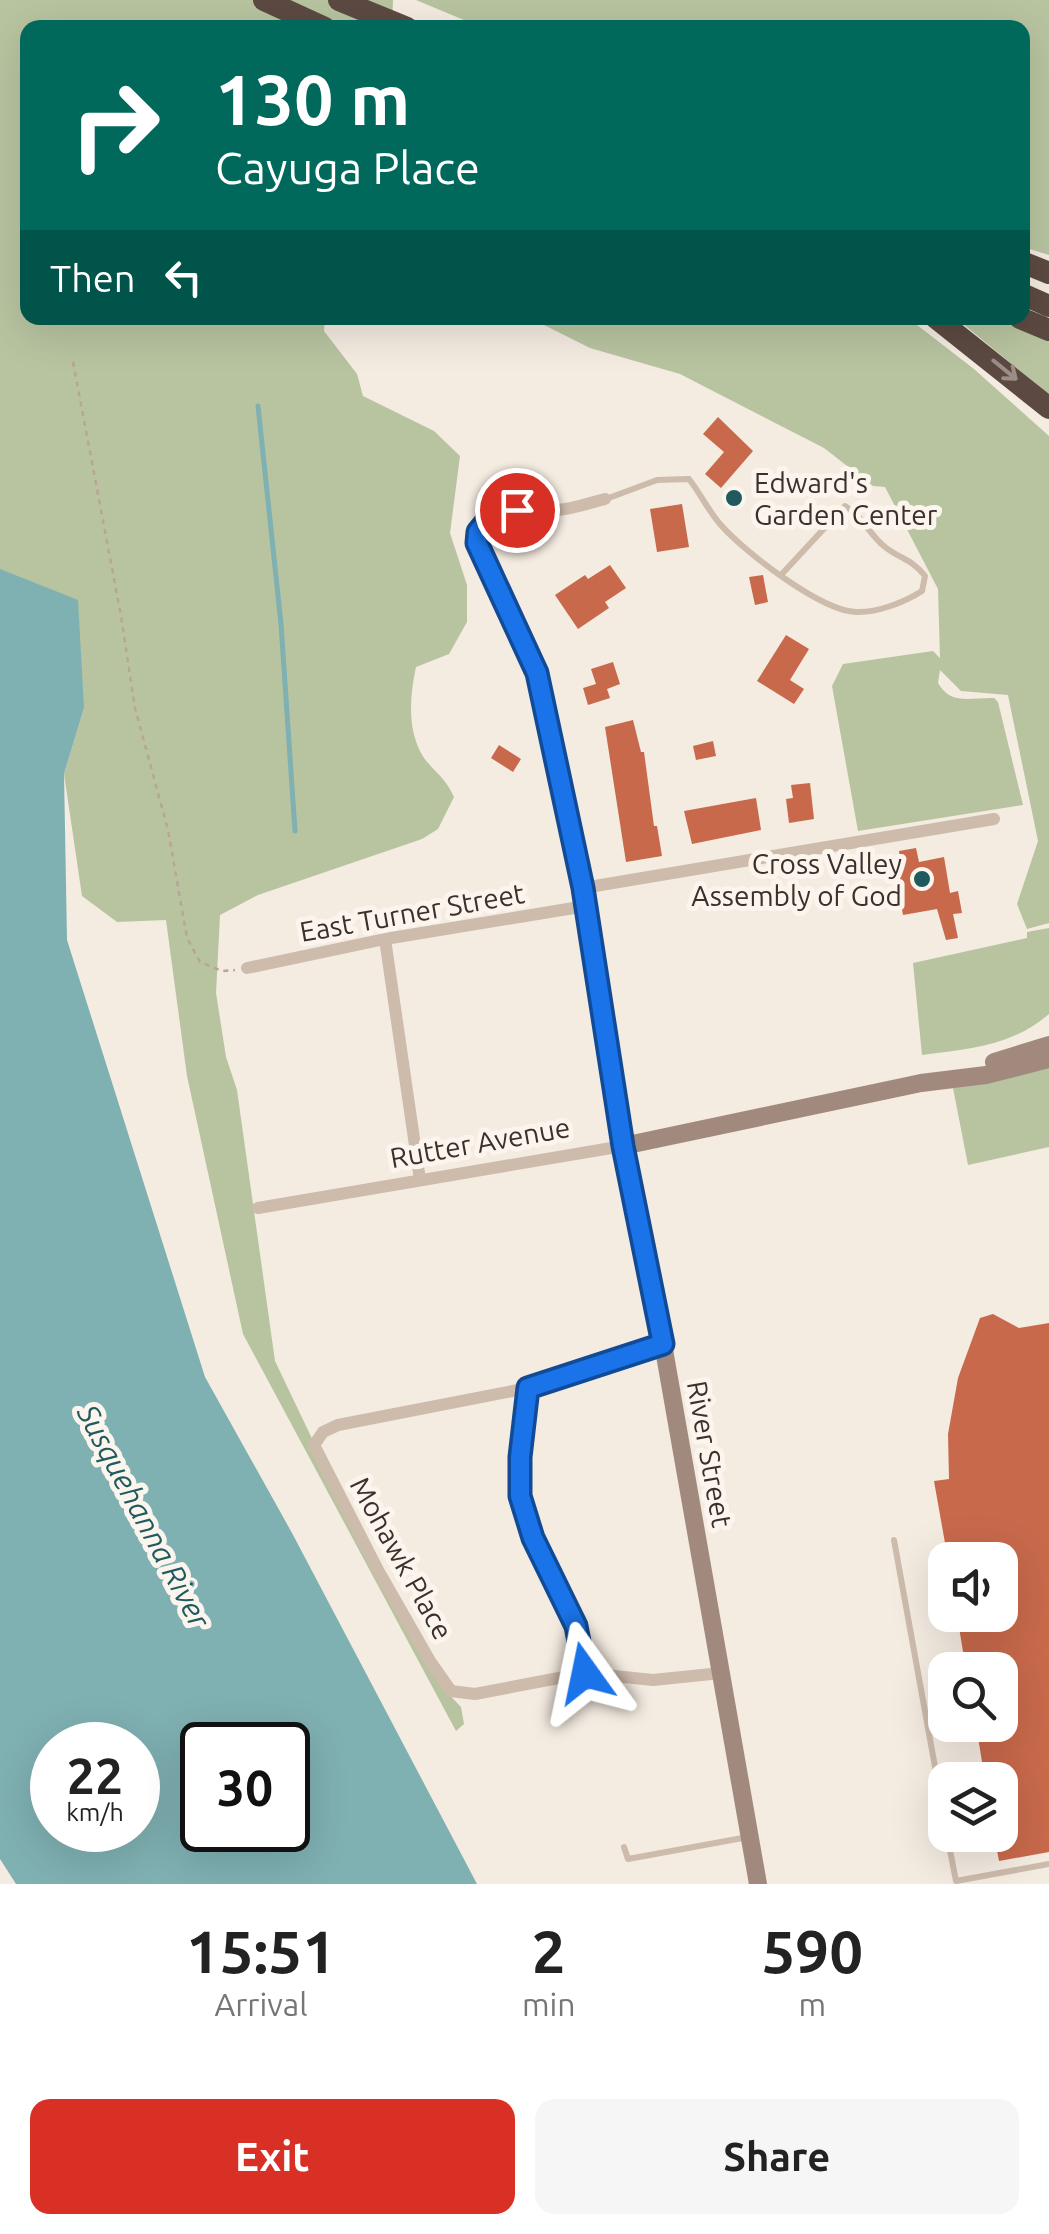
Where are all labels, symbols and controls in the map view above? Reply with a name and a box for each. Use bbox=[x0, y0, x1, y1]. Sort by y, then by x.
icon: right bbox=[50, 60, 180, 190]
text: 130 m bbox=[215, 60, 410, 138]
text: Cayuga Place bbox=[215, 142, 480, 193]
icon: left bbox=[156, 250, 211, 305]
text: Then bbox=[50, 257, 136, 299]
one-way arrow bbox=[991, 359, 1017, 381]
place label: Edward's Garden Center bbox=[754, 467, 938, 530]
pin bbox=[475, 468, 560, 553]
icon: arrive bbox=[490, 483, 545, 538]
marker: Edward's Garden Center bbox=[723, 487, 745, 509]
place label: Cross Valley Assembly of God bbox=[691, 848, 902, 911]
marker: Cross Valley Assembly of God bbox=[911, 868, 933, 890]
street label: East Turner Street bbox=[297, 877, 527, 947]
street label: Rutter Avenue bbox=[388, 1111, 572, 1173]
street label: River Street bbox=[682, 1378, 738, 1530]
water label: Susquehanna River bbox=[70, 1398, 218, 1635]
street label: Mohawk Place bbox=[345, 1472, 459, 1644]
map controls bbox=[928, 1542, 1018, 1852]
button: sound bbox=[928, 1542, 1018, 1632]
position arrow bbox=[533, 1621, 637, 1725]
button: search bbox=[928, 1652, 1018, 1742]
speed limit sign: 30 bbox=[180, 1722, 310, 1852]
text: 22 bbox=[67, 1747, 123, 1803]
button: layers bbox=[928, 1762, 1018, 1852]
text: km/h bbox=[66, 1798, 124, 1826]
text: 15:51 bbox=[186, 1917, 336, 1984]
text: 2 bbox=[532, 1917, 566, 1984]
text: 590 bbox=[762, 1917, 863, 1984]
text: Arrival bbox=[214, 1986, 308, 2022]
text: min bbox=[522, 1986, 576, 2022]
text: m bbox=[798, 1986, 826, 2022]
button: Exit bbox=[30, 2099, 515, 2214]
button: Share bbox=[535, 2099, 1019, 2214]

